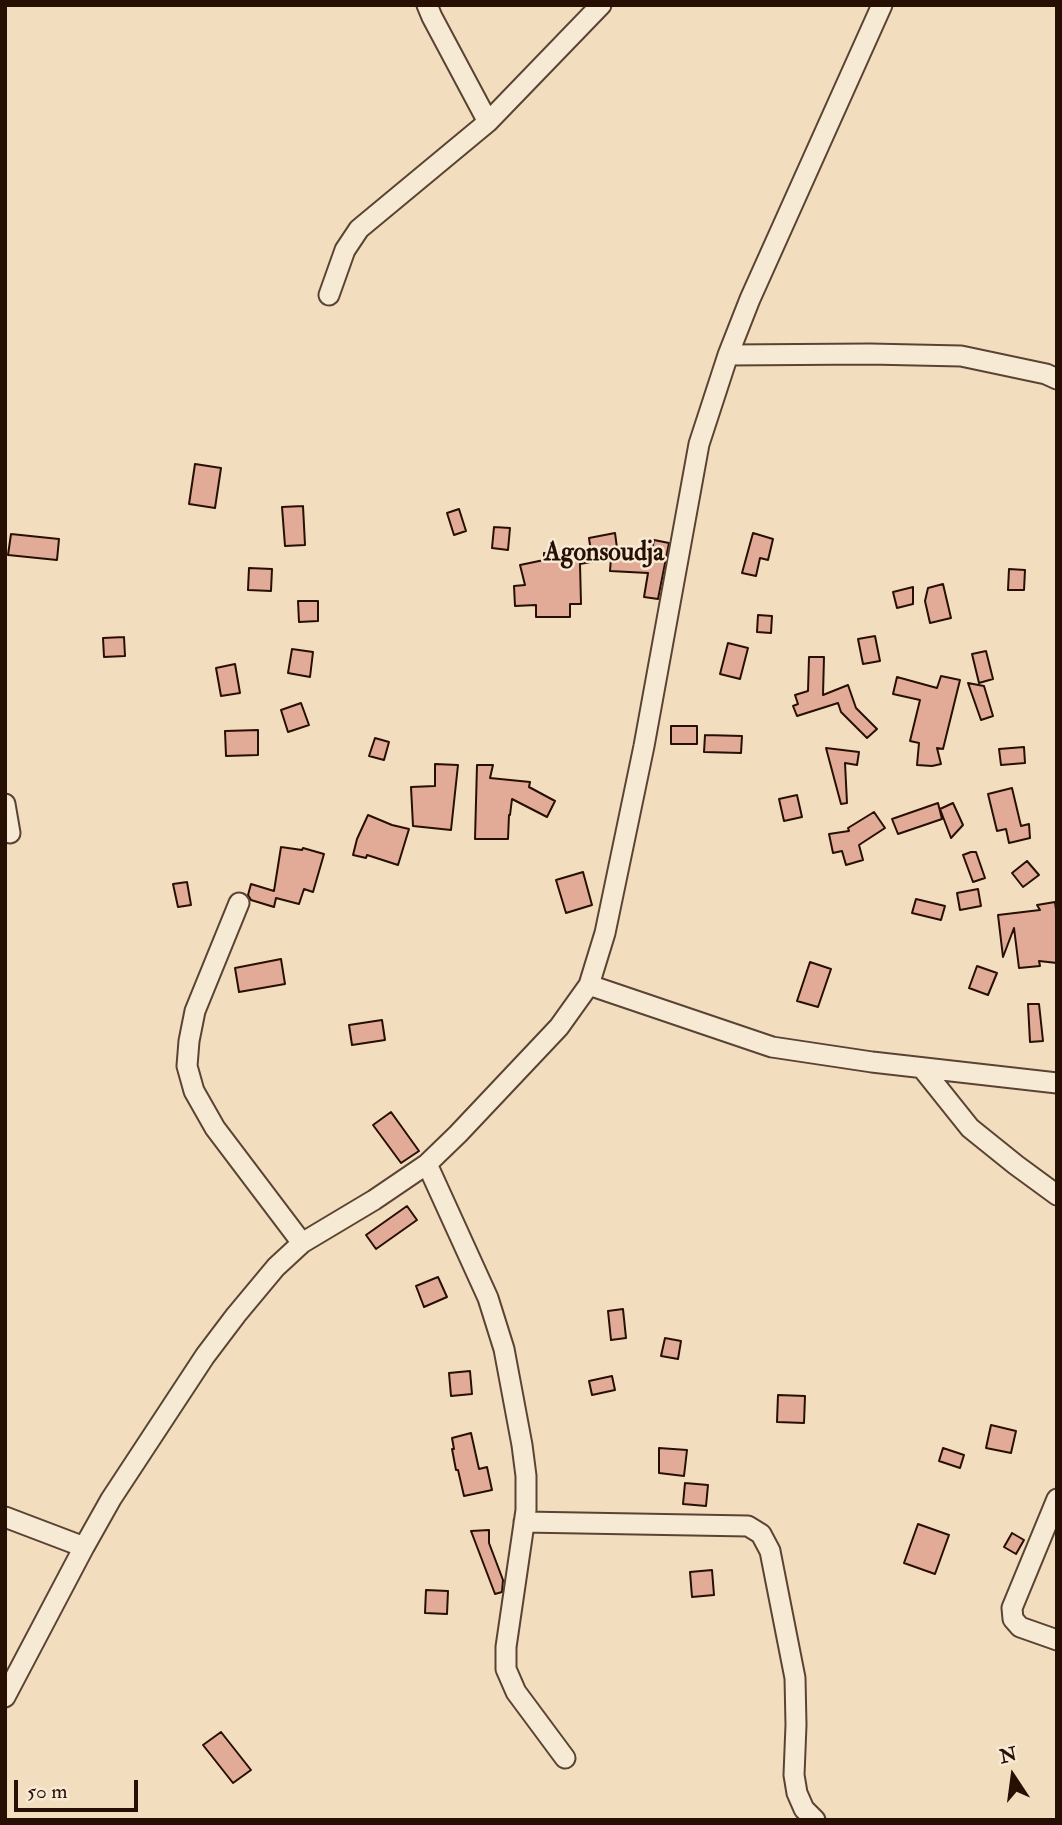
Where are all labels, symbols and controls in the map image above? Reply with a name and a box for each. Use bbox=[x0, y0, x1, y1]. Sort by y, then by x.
district label: Agonsoudja bbox=[544, 538, 664, 570]
north arrow bbox=[978, 1741, 1048, 1811]
text: N bbox=[997, 1742, 1019, 1769]
scale bar bbox=[18, 1766, 142, 1810]
text: 50 m bbox=[27, 1778, 68, 1805]

